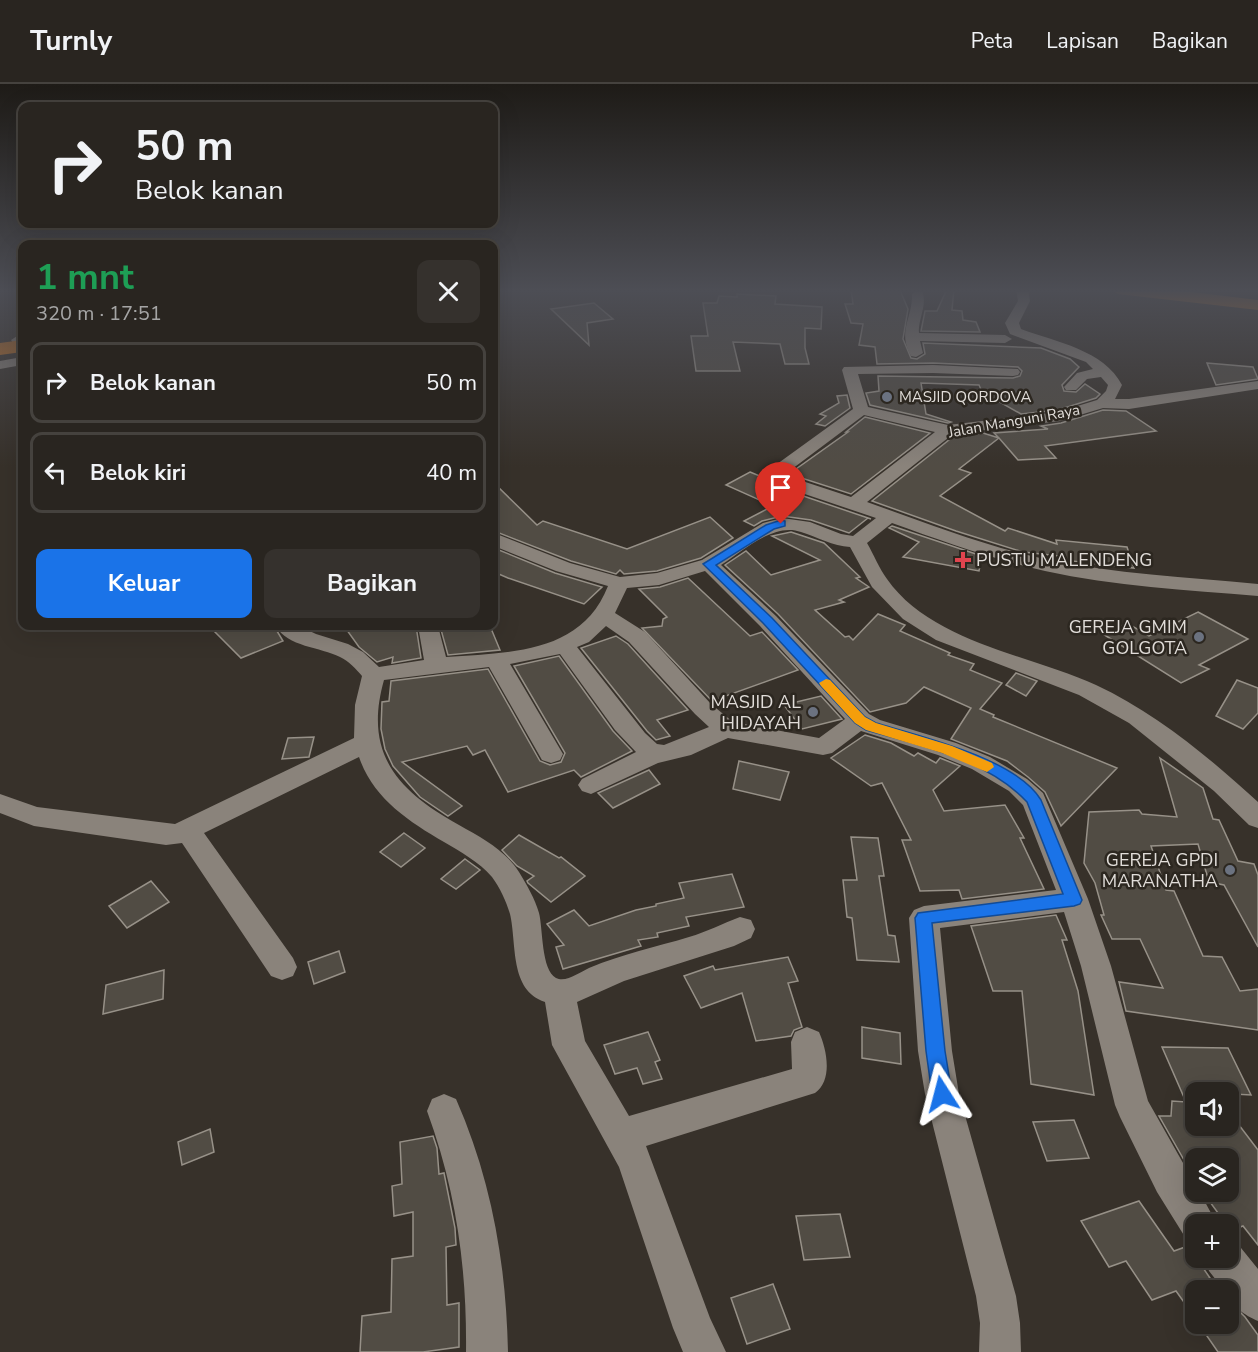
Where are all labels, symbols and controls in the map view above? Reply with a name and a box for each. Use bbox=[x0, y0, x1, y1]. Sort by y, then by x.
text: Turnly bbox=[30, 22, 112, 60]
text: Peta bbox=[971, 27, 1013, 55]
text: Lapisan bbox=[1046, 27, 1119, 55]
text: Bagikan bbox=[1152, 27, 1228, 55]
text: 50 m bbox=[135, 118, 234, 175]
icon: right bbox=[36, 126, 114, 204]
text: Belok kanan bbox=[135, 172, 284, 209]
text: 1 mnt bbox=[36, 253, 134, 302]
button: close bbox=[417, 260, 480, 323]
text: 320 m · 17:51 bbox=[36, 300, 162, 327]
icon: right bbox=[39, 366, 72, 399]
text: Belok kanan bbox=[90, 368, 216, 398]
text: 50 m bbox=[426, 368, 477, 398]
place label: MASJID QORDOVA bbox=[899, 387, 1031, 407]
marker: MASJID QORDOVA bbox=[880, 390, 894, 404]
street label: Jalan Manguni Raya bbox=[946, 400, 1081, 443]
icon: left bbox=[39, 456, 72, 489]
text: Belok kiri bbox=[90, 458, 186, 488]
text: 40 m bbox=[426, 458, 477, 488]
pin bbox=[755, 462, 806, 524]
icon: arrive bbox=[764, 471, 797, 504]
place label: PUSTU MALENDENG bbox=[976, 548, 1152, 572]
button: Keluar bbox=[36, 549, 252, 618]
button: Bagikan bbox=[264, 549, 480, 618]
marker: PUSTU MALENDENG bbox=[954, 551, 972, 569]
place label: GEREJA GMIM GOLGOTA bbox=[1069, 615, 1187, 660]
marker: GEREJA GMIM GOLGOTA bbox=[1192, 630, 1206, 644]
place label: MASJID AL HIDAYAH bbox=[710, 690, 801, 735]
marker: MASJID AL HIDAYAH bbox=[806, 705, 820, 719]
place label: GEREJA GPDI MARANATHA bbox=[1102, 848, 1218, 893]
marker: GEREJA GPDI MARANATHA bbox=[1223, 863, 1237, 877]
position arrow bbox=[910, 1062, 974, 1126]
map controls bbox=[1185, 1082, 1239, 1334]
button: sound bbox=[1185, 1082, 1239, 1136]
button: layers bbox=[1185, 1148, 1239, 1202]
button: + bbox=[1185, 1214, 1239, 1268]
button: − bbox=[1185, 1280, 1239, 1334]

